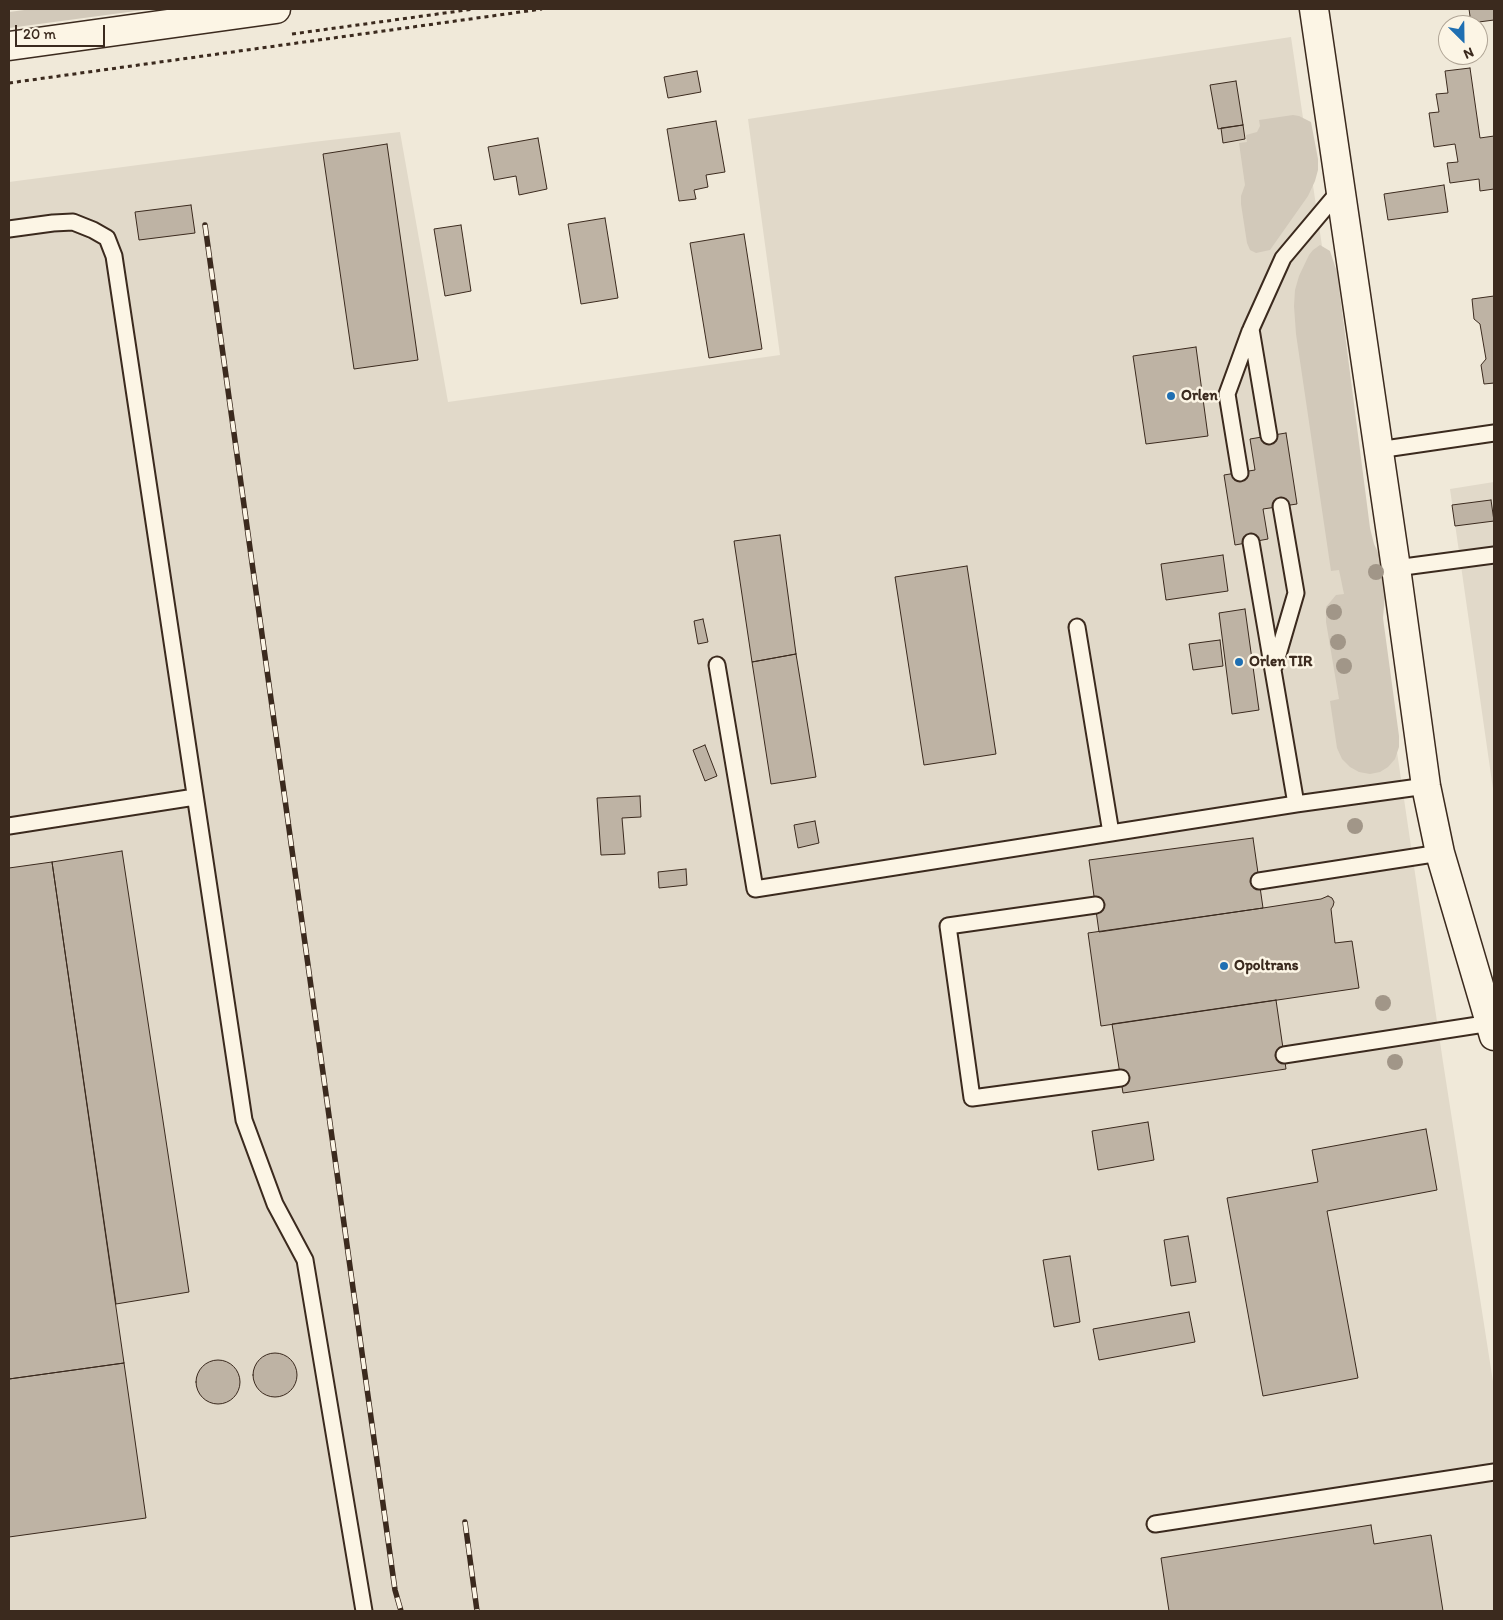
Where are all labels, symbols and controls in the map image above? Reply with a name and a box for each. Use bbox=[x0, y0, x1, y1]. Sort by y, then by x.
scale bar bbox=[18, 15, 108, 47]
north arrow bbox=[1438, 15, 1488, 65]
text: 20 m bbox=[23, 25, 56, 43]
text: N bbox=[1461, 44, 1476, 63]
place label: Orlen bbox=[1181, 387, 1218, 405]
marker: Orlen bbox=[1165, 390, 1177, 402]
place label: Orlen TIR bbox=[1249, 653, 1312, 671]
marker: Orlen TIR bbox=[1233, 656, 1245, 668]
place label: Opoltrans bbox=[1234, 957, 1298, 975]
marker: Opoltrans bbox=[1218, 960, 1230, 972]

